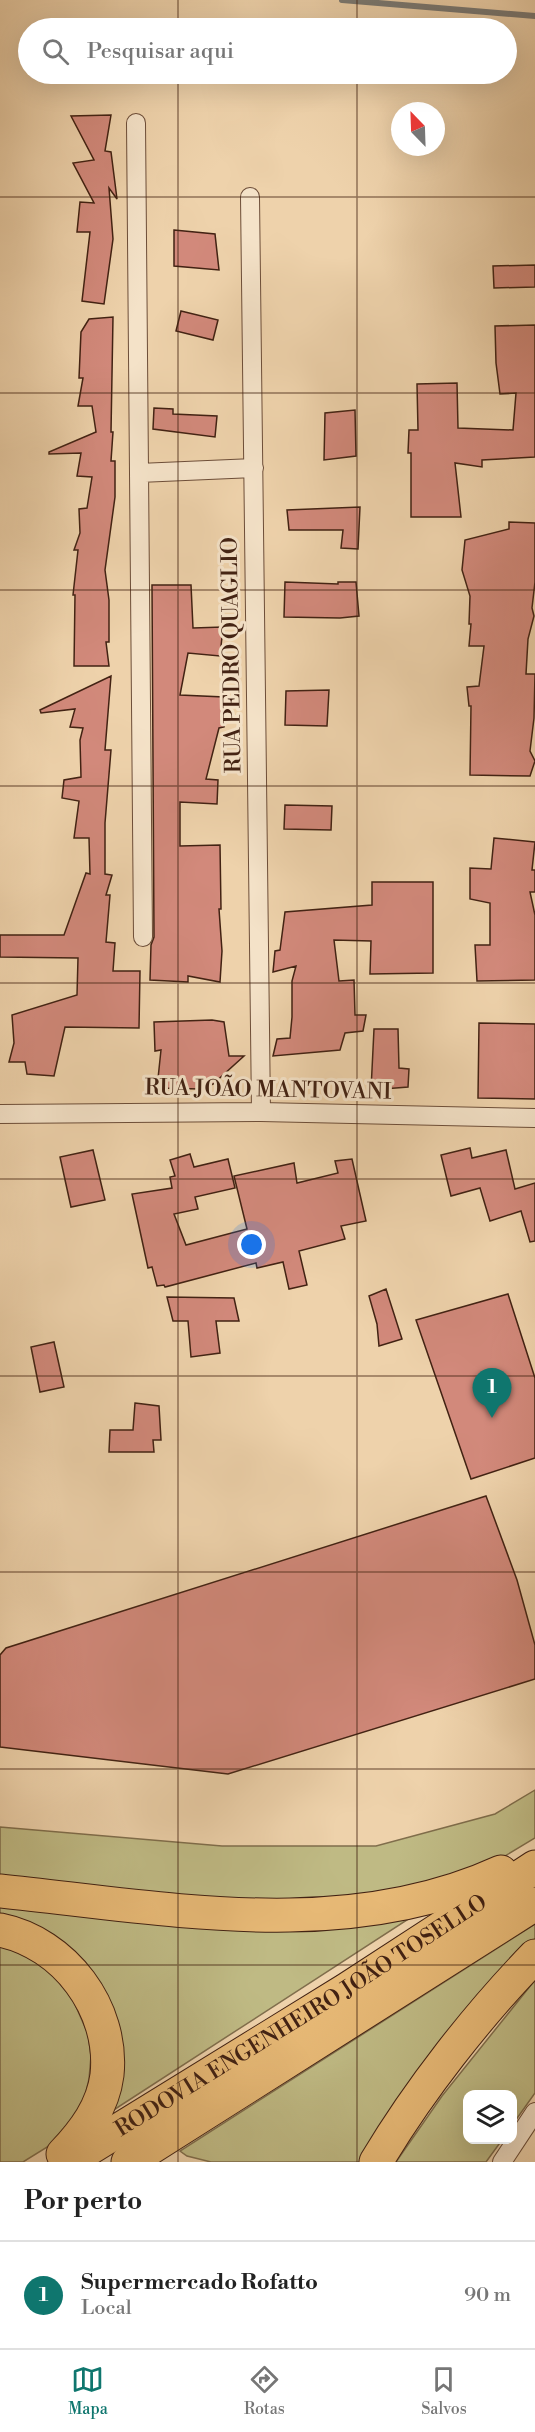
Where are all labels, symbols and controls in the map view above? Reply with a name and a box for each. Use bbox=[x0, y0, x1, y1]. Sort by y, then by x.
search box bbox=[18, 18, 517, 84]
icon: search bbox=[39, 35, 72, 68]
text: Pesquisar aqui bbox=[87, 38, 234, 65]
north arrow bbox=[391, 102, 445, 156]
street label: RUA PEDRO QUAGLIO bbox=[216, 537, 248, 773]
street label: RUA JOÃO MANTOVANI bbox=[144, 1073, 392, 1106]
your location bbox=[237, 1230, 266, 1259]
pin: 1 bbox=[472, 1368, 512, 1418]
street label: RODOVIA ENGENHEIRO JOÃO TOSELLO bbox=[110, 1888, 492, 2143]
map controls bbox=[463, 2090, 517, 2144]
button: layers bbox=[463, 2090, 517, 2144]
text: Por perto bbox=[24, 2185, 142, 2217]
text: Supermercado Rofatto bbox=[81, 2269, 318, 2296]
text: 1 bbox=[39, 2283, 48, 2308]
text: 90 m bbox=[464, 2283, 511, 2308]
text: Local bbox=[81, 2296, 132, 2321]
tab: Mapa bbox=[68, 2363, 108, 2419]
tab: Rotas bbox=[244, 2363, 285, 2419]
tab: Salvos bbox=[421, 2363, 467, 2419]

